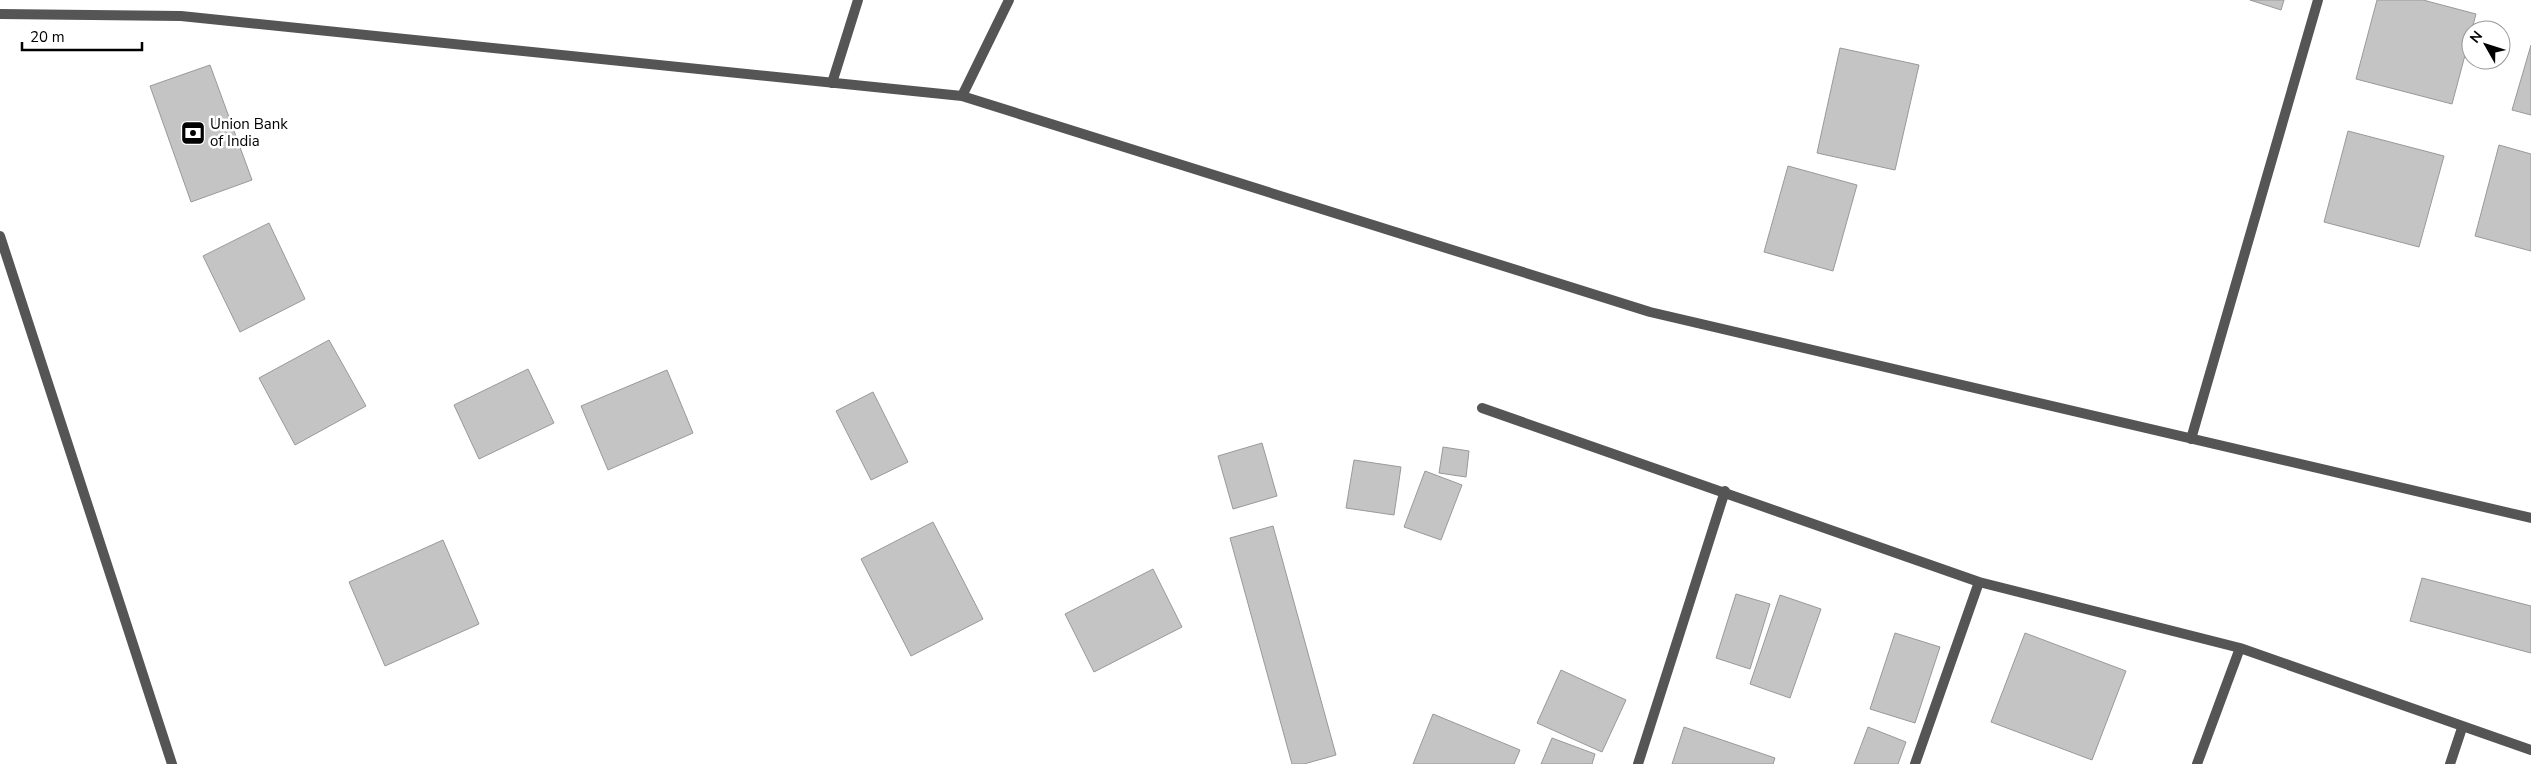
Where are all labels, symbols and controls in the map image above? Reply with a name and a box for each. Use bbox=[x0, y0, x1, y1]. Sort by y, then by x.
scale bar bbox=[22, 20, 142, 52]
north arrow bbox=[2461, 20, 2511, 70]
text: 20 m bbox=[30, 27, 65, 47]
text: N bbox=[2466, 27, 2487, 47]
place label: Union Bank of India bbox=[210, 114, 288, 151]
bank icon: Union Bank of India bbox=[180, 120, 206, 146]

